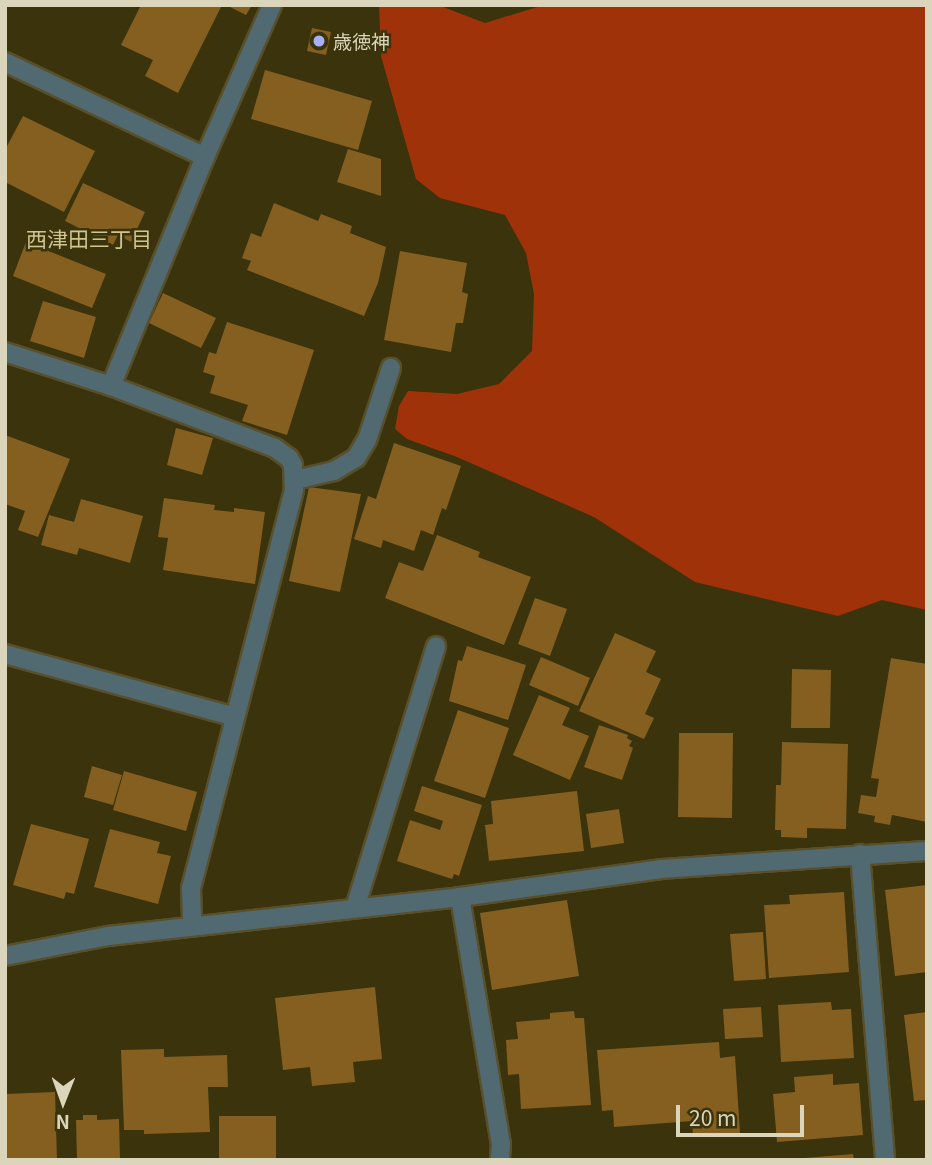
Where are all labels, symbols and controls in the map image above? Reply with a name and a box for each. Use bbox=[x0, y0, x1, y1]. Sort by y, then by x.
place label: 歳徳神 bbox=[333, 30, 390, 52]
marker: 歳徳神 bbox=[311, 33, 327, 49]
district label: 西津田三丁目 bbox=[26, 225, 152, 251]
north arrow bbox=[28, 1067, 98, 1137]
scale bar bbox=[680, 1092, 808, 1136]
text: 20 m bbox=[689, 1102, 736, 1132]
text: N bbox=[55, 1110, 70, 1137]

